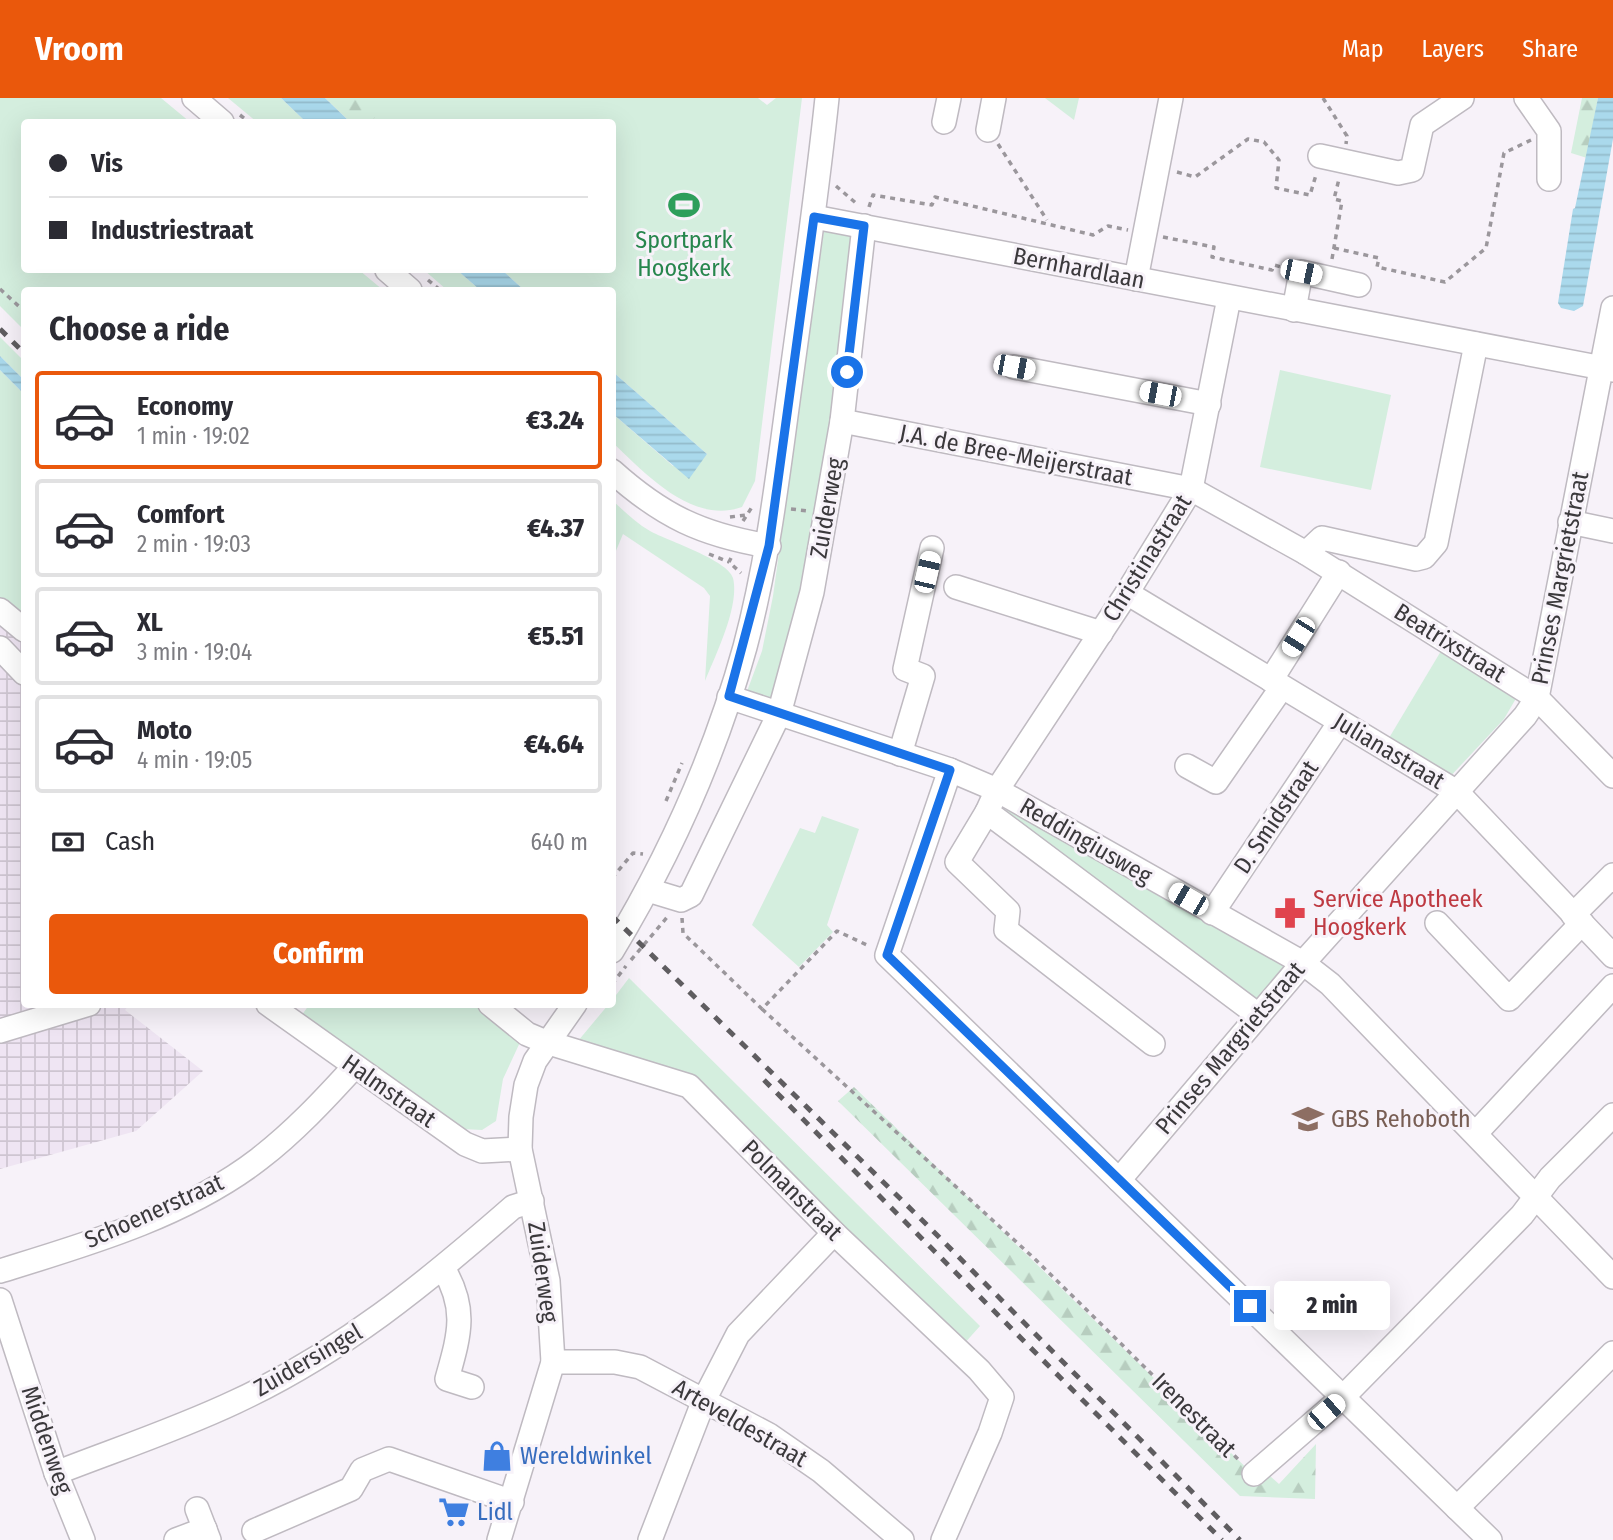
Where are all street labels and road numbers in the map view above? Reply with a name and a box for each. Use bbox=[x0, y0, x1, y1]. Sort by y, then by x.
street label: Bernhardlaan bbox=[1011, 242, 1147, 294]
street label: J.A. de Bree-Meijerstraat bbox=[897, 419, 1135, 491]
street label: Zuiderweg bbox=[804, 455, 850, 560]
street label: Prinses Margrietstraat bbox=[1526, 469, 1594, 687]
street label: Christinastraat bbox=[1097, 489, 1197, 627]
street label: Beatrixstraat bbox=[1389, 598, 1511, 688]
street label: Julianastraat bbox=[1328, 707, 1450, 795]
street label: D. Smidstraat bbox=[1228, 755, 1324, 879]
street label: Reddingiusweg bbox=[1015, 792, 1158, 890]
street label: Prinses Margrietstraat bbox=[1150, 956, 1310, 1140]
street label: Halmstraat bbox=[337, 1049, 441, 1133]
street label: Polmanstraat bbox=[736, 1134, 848, 1246]
street label: Schoenerstraat bbox=[80, 1168, 228, 1254]
street label: Zuiderweg bbox=[522, 1220, 564, 1325]
street label: Zuidersingel bbox=[249, 1318, 367, 1402]
street label: Irenestraat bbox=[1146, 1367, 1242, 1463]
street label: Arteveldestraat bbox=[668, 1373, 812, 1473]
street label: Middenweg bbox=[15, 1382, 79, 1498]

